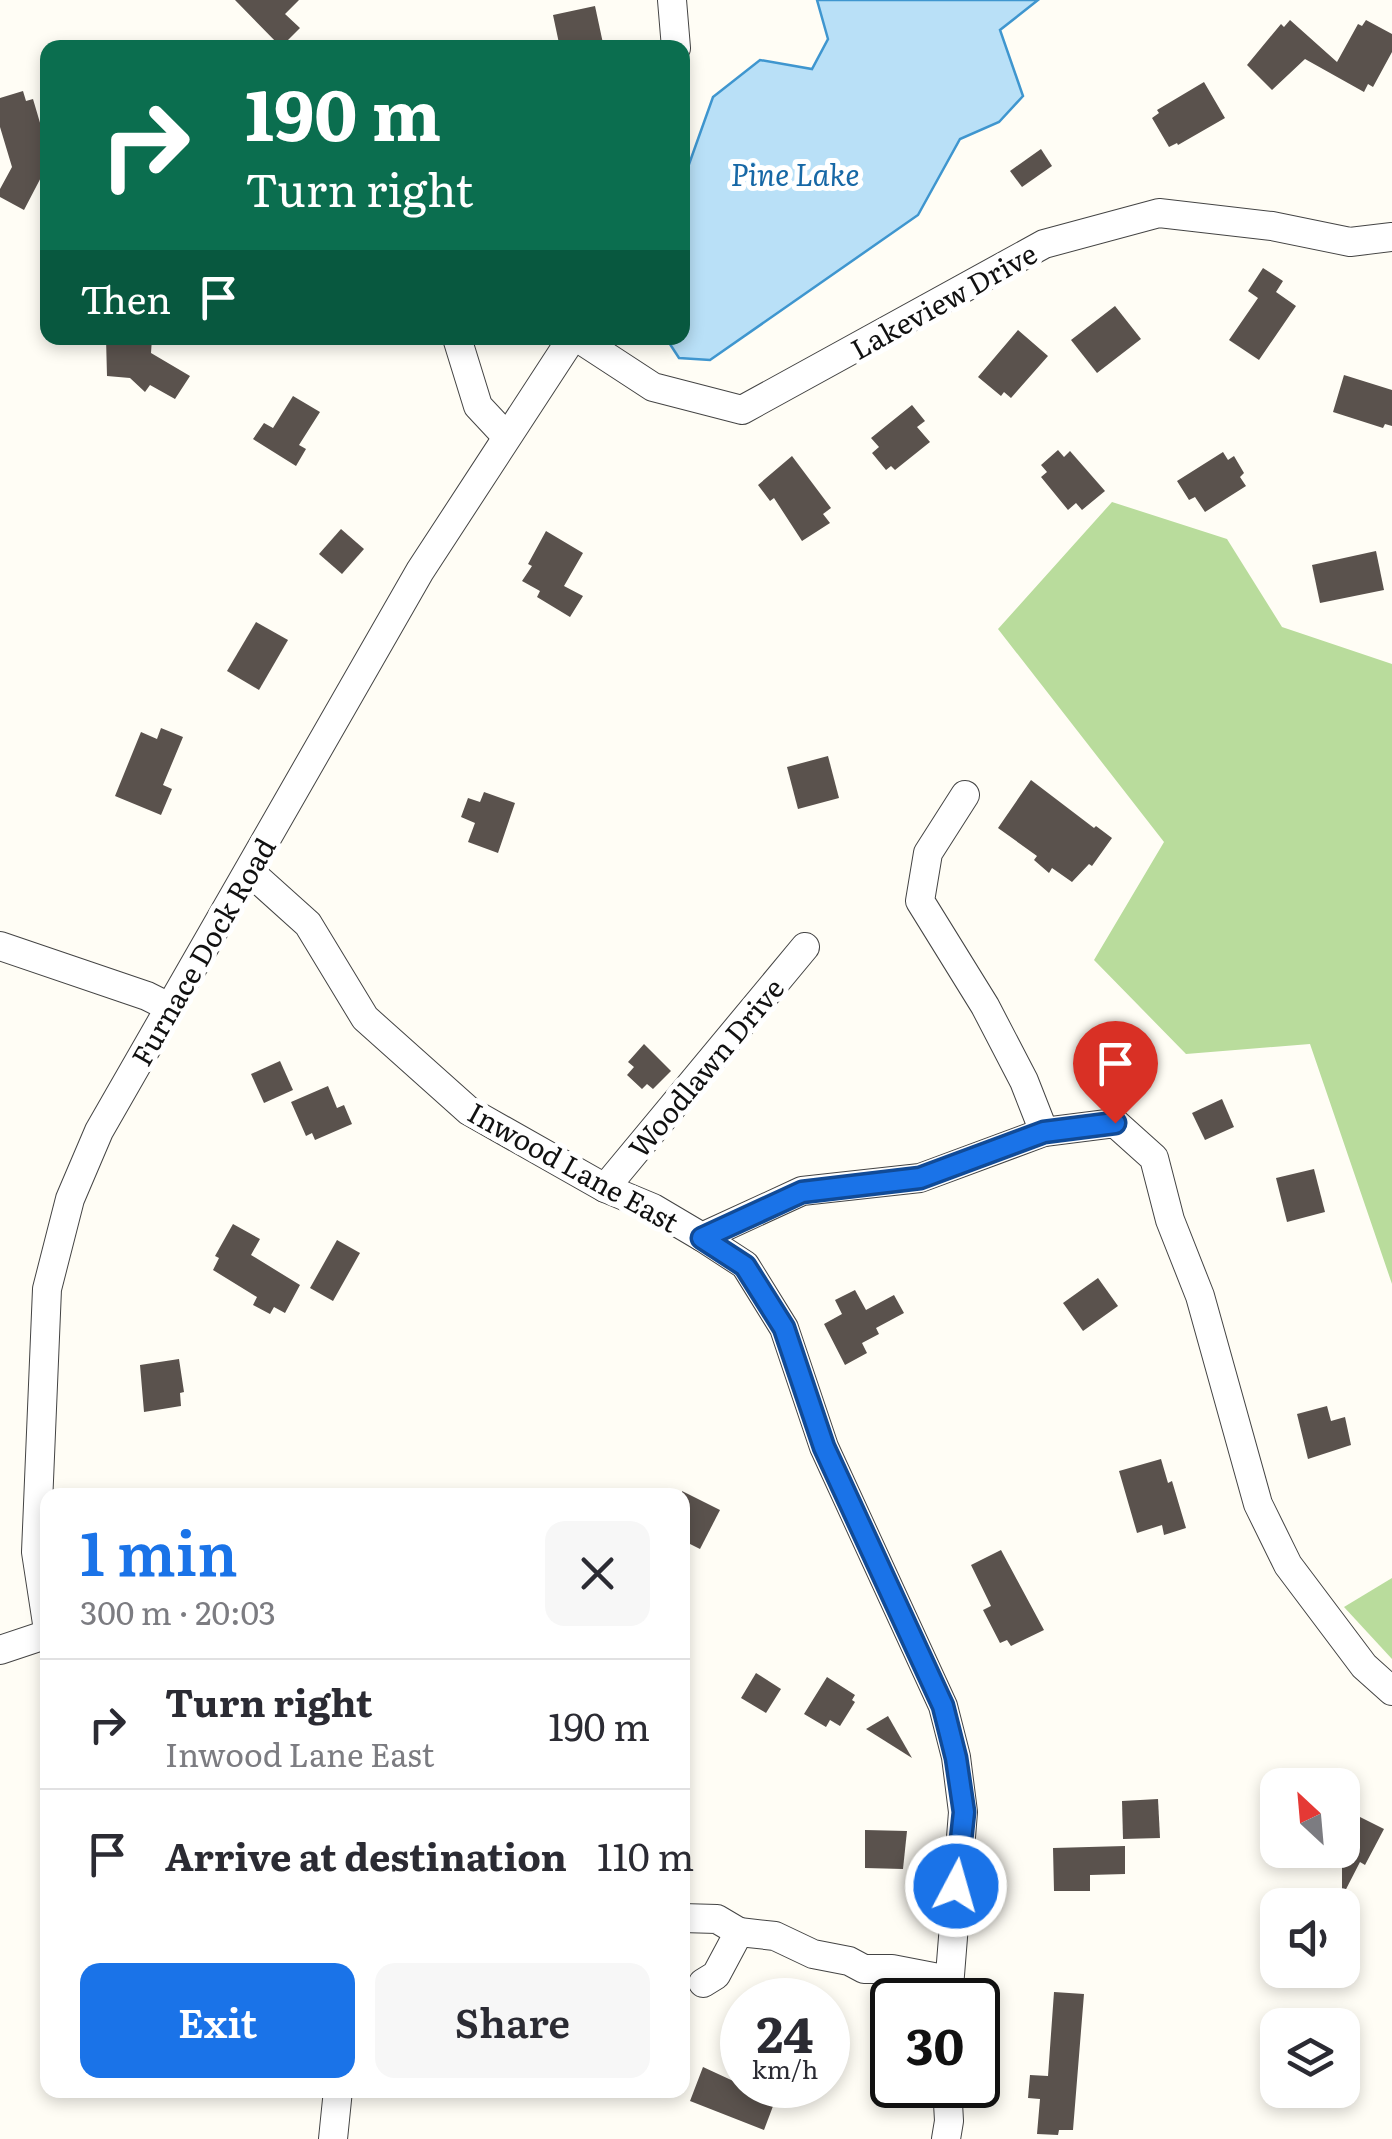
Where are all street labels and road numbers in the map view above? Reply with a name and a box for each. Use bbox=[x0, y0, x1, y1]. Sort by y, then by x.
street label: Lakeview Drive bbox=[842, 231, 1044, 369]
street label: Furnace Dock Road bbox=[119, 829, 285, 1073]
street label: Woodlawn Drive bbox=[617, 968, 793, 1166]
street label: Inwood Lane East bbox=[461, 1091, 688, 1242]

